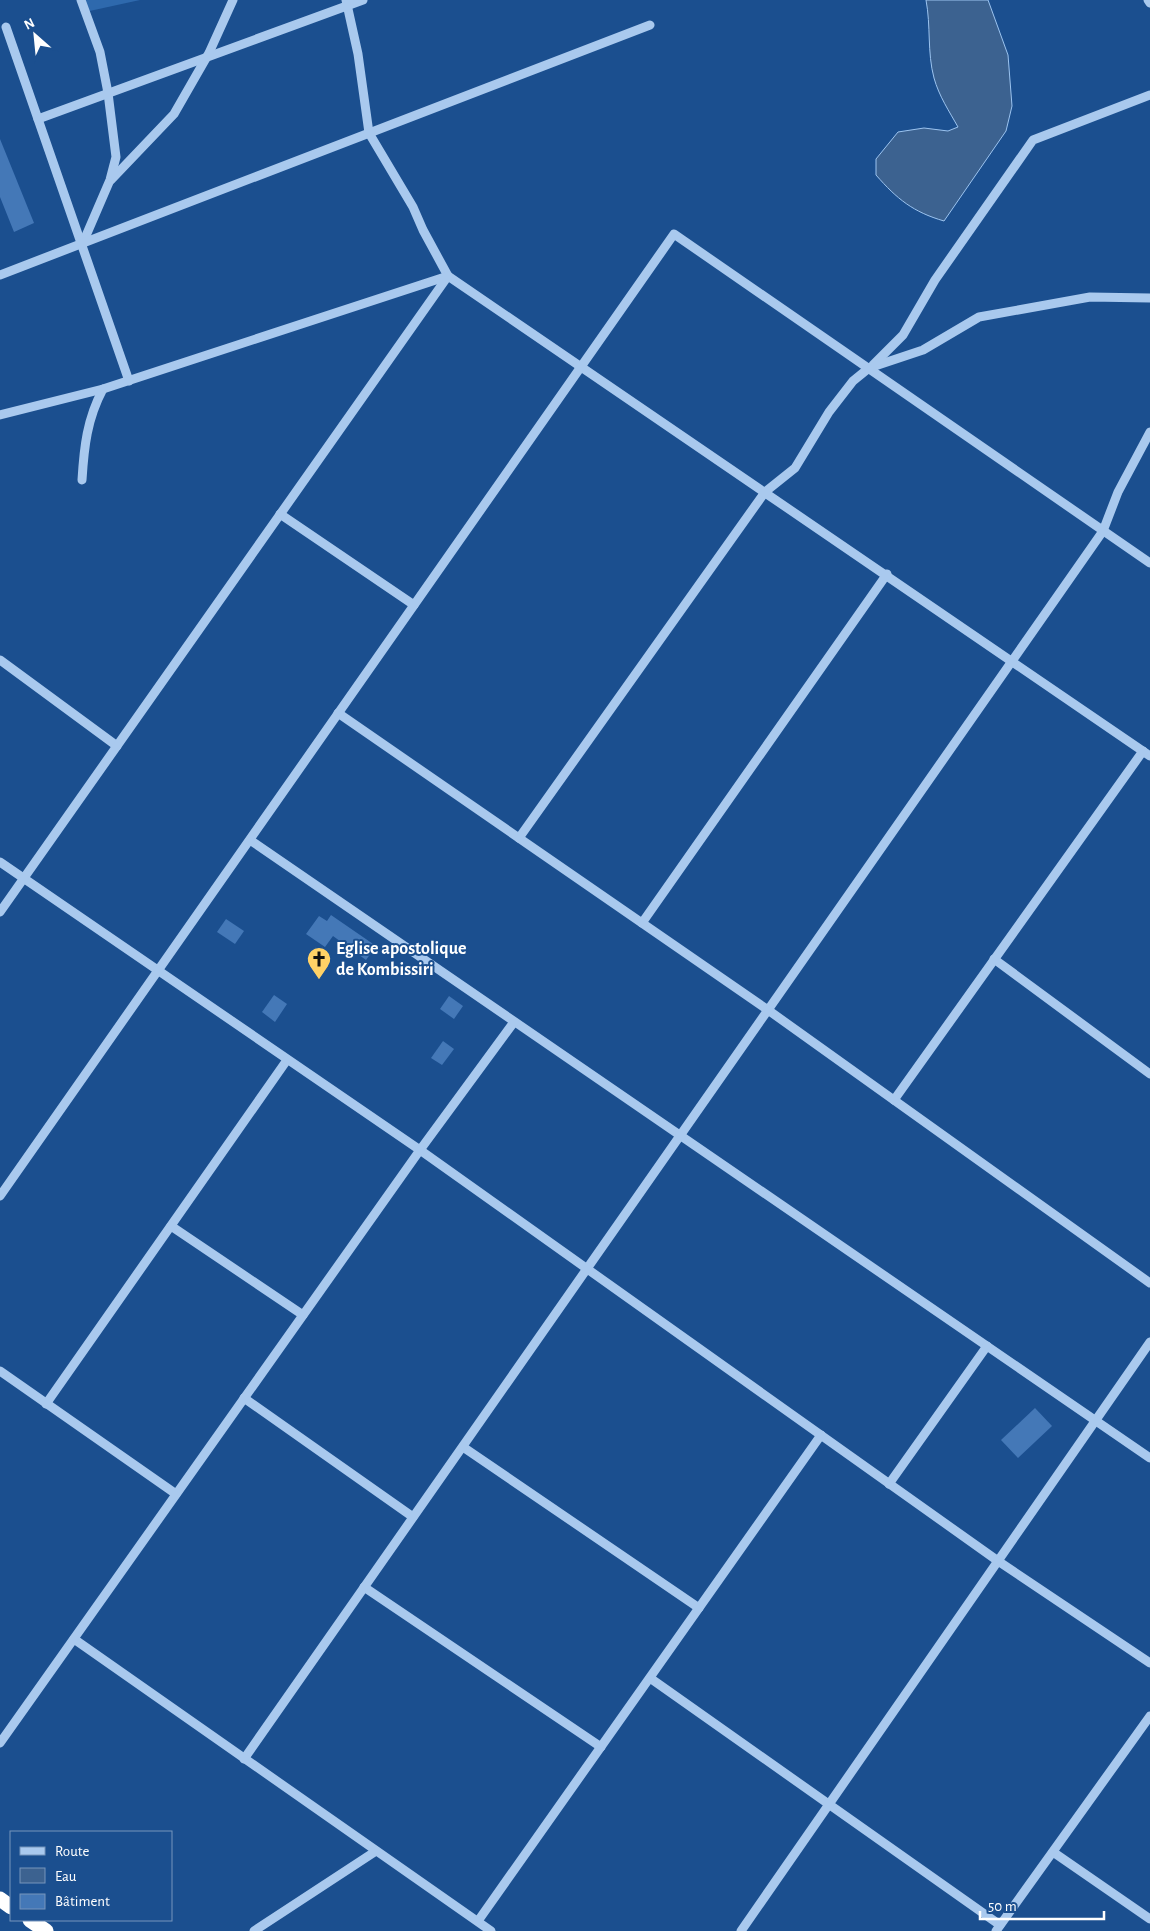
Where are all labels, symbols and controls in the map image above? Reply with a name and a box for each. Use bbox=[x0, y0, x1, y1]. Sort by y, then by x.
north arrow bbox=[10, 10, 60, 60]
text: N bbox=[22, 16, 37, 33]
place label: Eglise apostolique de Kombissiri bbox=[336, 940, 467, 979]
church icon: Eglise apostolique de Kombissiri bbox=[306, 946, 332, 980]
legend bbox=[10, 1831, 172, 1921]
text: Route bbox=[55, 1844, 89, 1859]
text: Eau bbox=[55, 1869, 77, 1884]
scale bar bbox=[980, 1888, 1104, 1920]
text: Bâtiment bbox=[55, 1894, 110, 1909]
text: 50 m bbox=[988, 1899, 1017, 1914]

